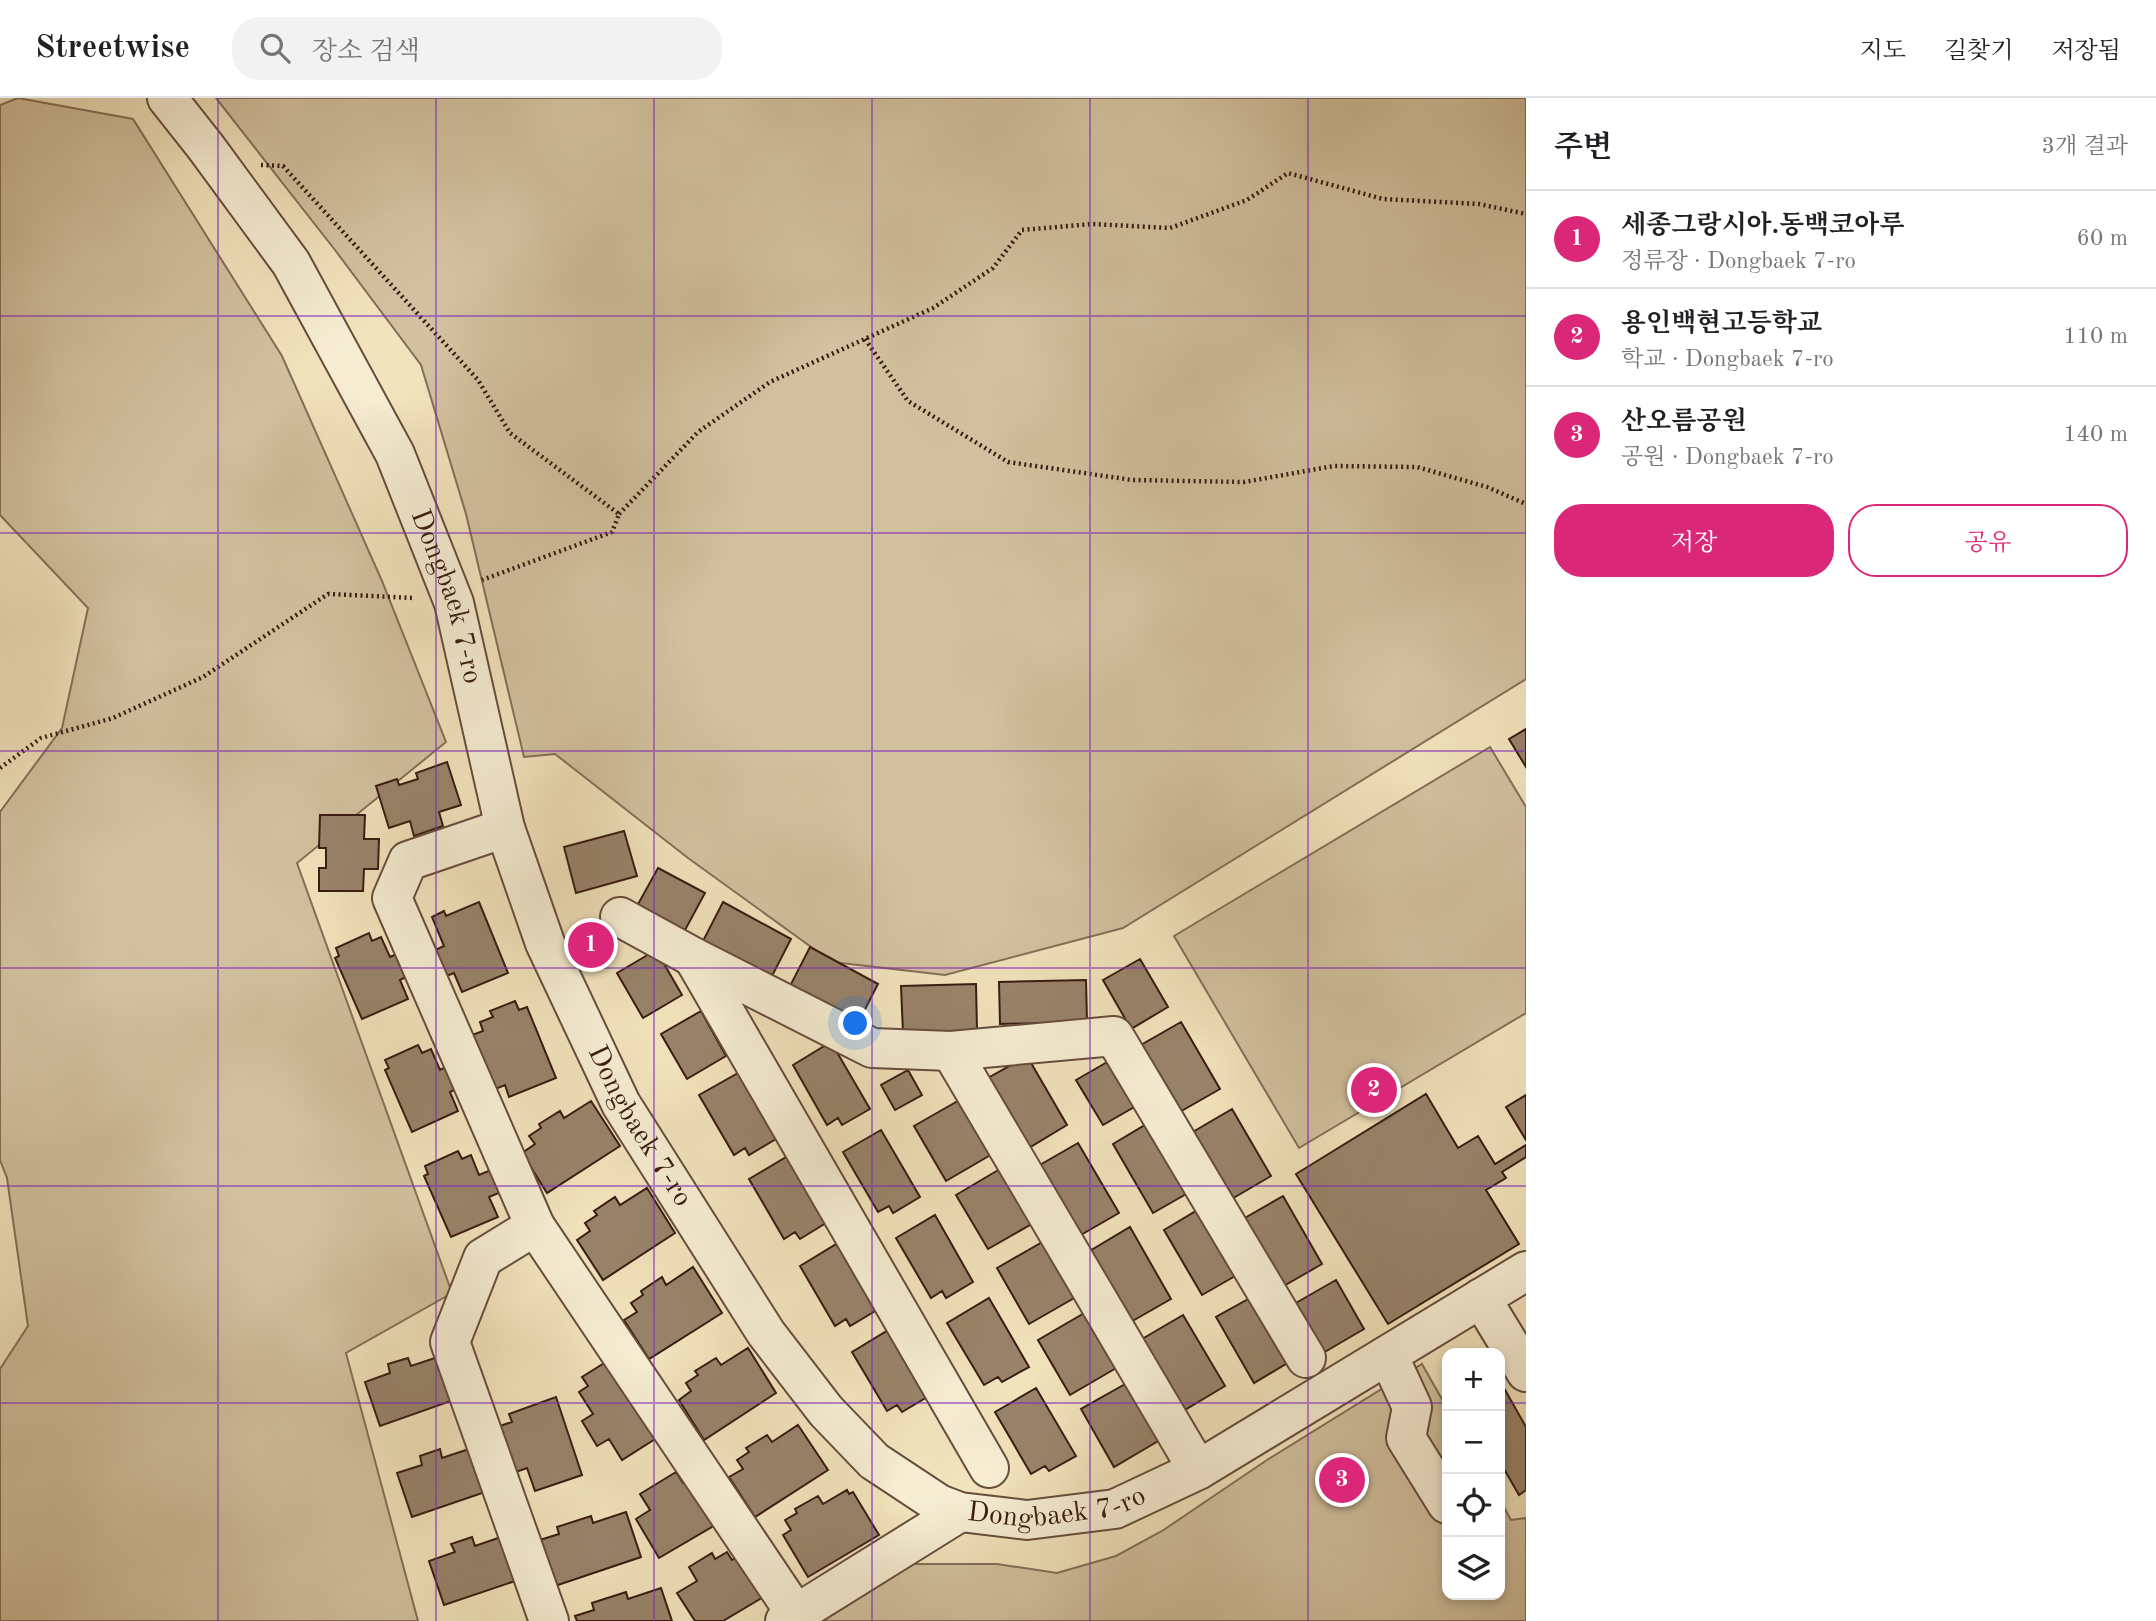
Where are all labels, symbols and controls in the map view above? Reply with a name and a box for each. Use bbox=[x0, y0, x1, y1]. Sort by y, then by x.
search box bbox=[232, 17, 722, 80]
icon: search bbox=[256, 29, 294, 67]
text: Streetwise bbox=[35, 32, 190, 65]
text: 장소 검색 bbox=[312, 39, 420, 65]
text: 지도 bbox=[1860, 40, 1906, 64]
text: 길찾기 bbox=[1944, 40, 2013, 64]
text: 저장됨 bbox=[2051, 40, 2121, 64]
text: 주변 bbox=[1554, 133, 1612, 163]
text: 3개 결과 bbox=[2042, 135, 2128, 158]
text: 세종그랑시아.동백코아루 bbox=[1621, 213, 1905, 239]
text: 1 bbox=[1570, 227, 1584, 250]
text: 60 m bbox=[2077, 227, 2128, 250]
text: 정류장 · Dongbaek 7-ro bbox=[1621, 250, 1856, 273]
text: 용인백현고등학교 bbox=[1621, 311, 1822, 337]
text: 2 bbox=[1570, 325, 1584, 348]
text: 110 m bbox=[2063, 325, 2128, 348]
text: 학교 · Dongbaek 7-ro bbox=[1621, 348, 1834, 371]
text: 산오름공원 bbox=[1621, 409, 1747, 435]
text: 3 bbox=[1570, 423, 1584, 446]
text: 140 m bbox=[2063, 423, 2128, 446]
text: 공원 · Dongbaek 7-ro bbox=[1621, 446, 1834, 469]
button: 저장 bbox=[1554, 504, 1834, 577]
button: 공유 bbox=[1848, 504, 2128, 577]
street label: Dongbaek 7-ro bbox=[405, 506, 486, 687]
pin: 1 bbox=[568, 919, 614, 971]
your location bbox=[838, 1006, 872, 1040]
street label: Dongbaek 7-ro bbox=[582, 1042, 697, 1212]
pin: 2 bbox=[1351, 1064, 1397, 1116]
map controls bbox=[1442, 1348, 1505, 1600]
button: + bbox=[1442, 1348, 1505, 1411]
button: − bbox=[1442, 1411, 1505, 1474]
pin: 3 bbox=[1319, 1454, 1365, 1506]
button: locate bbox=[1442, 1474, 1505, 1537]
street label: Dongbaek 7-ro bbox=[966, 1482, 1151, 1535]
button: layers bbox=[1442, 1537, 1505, 1600]

